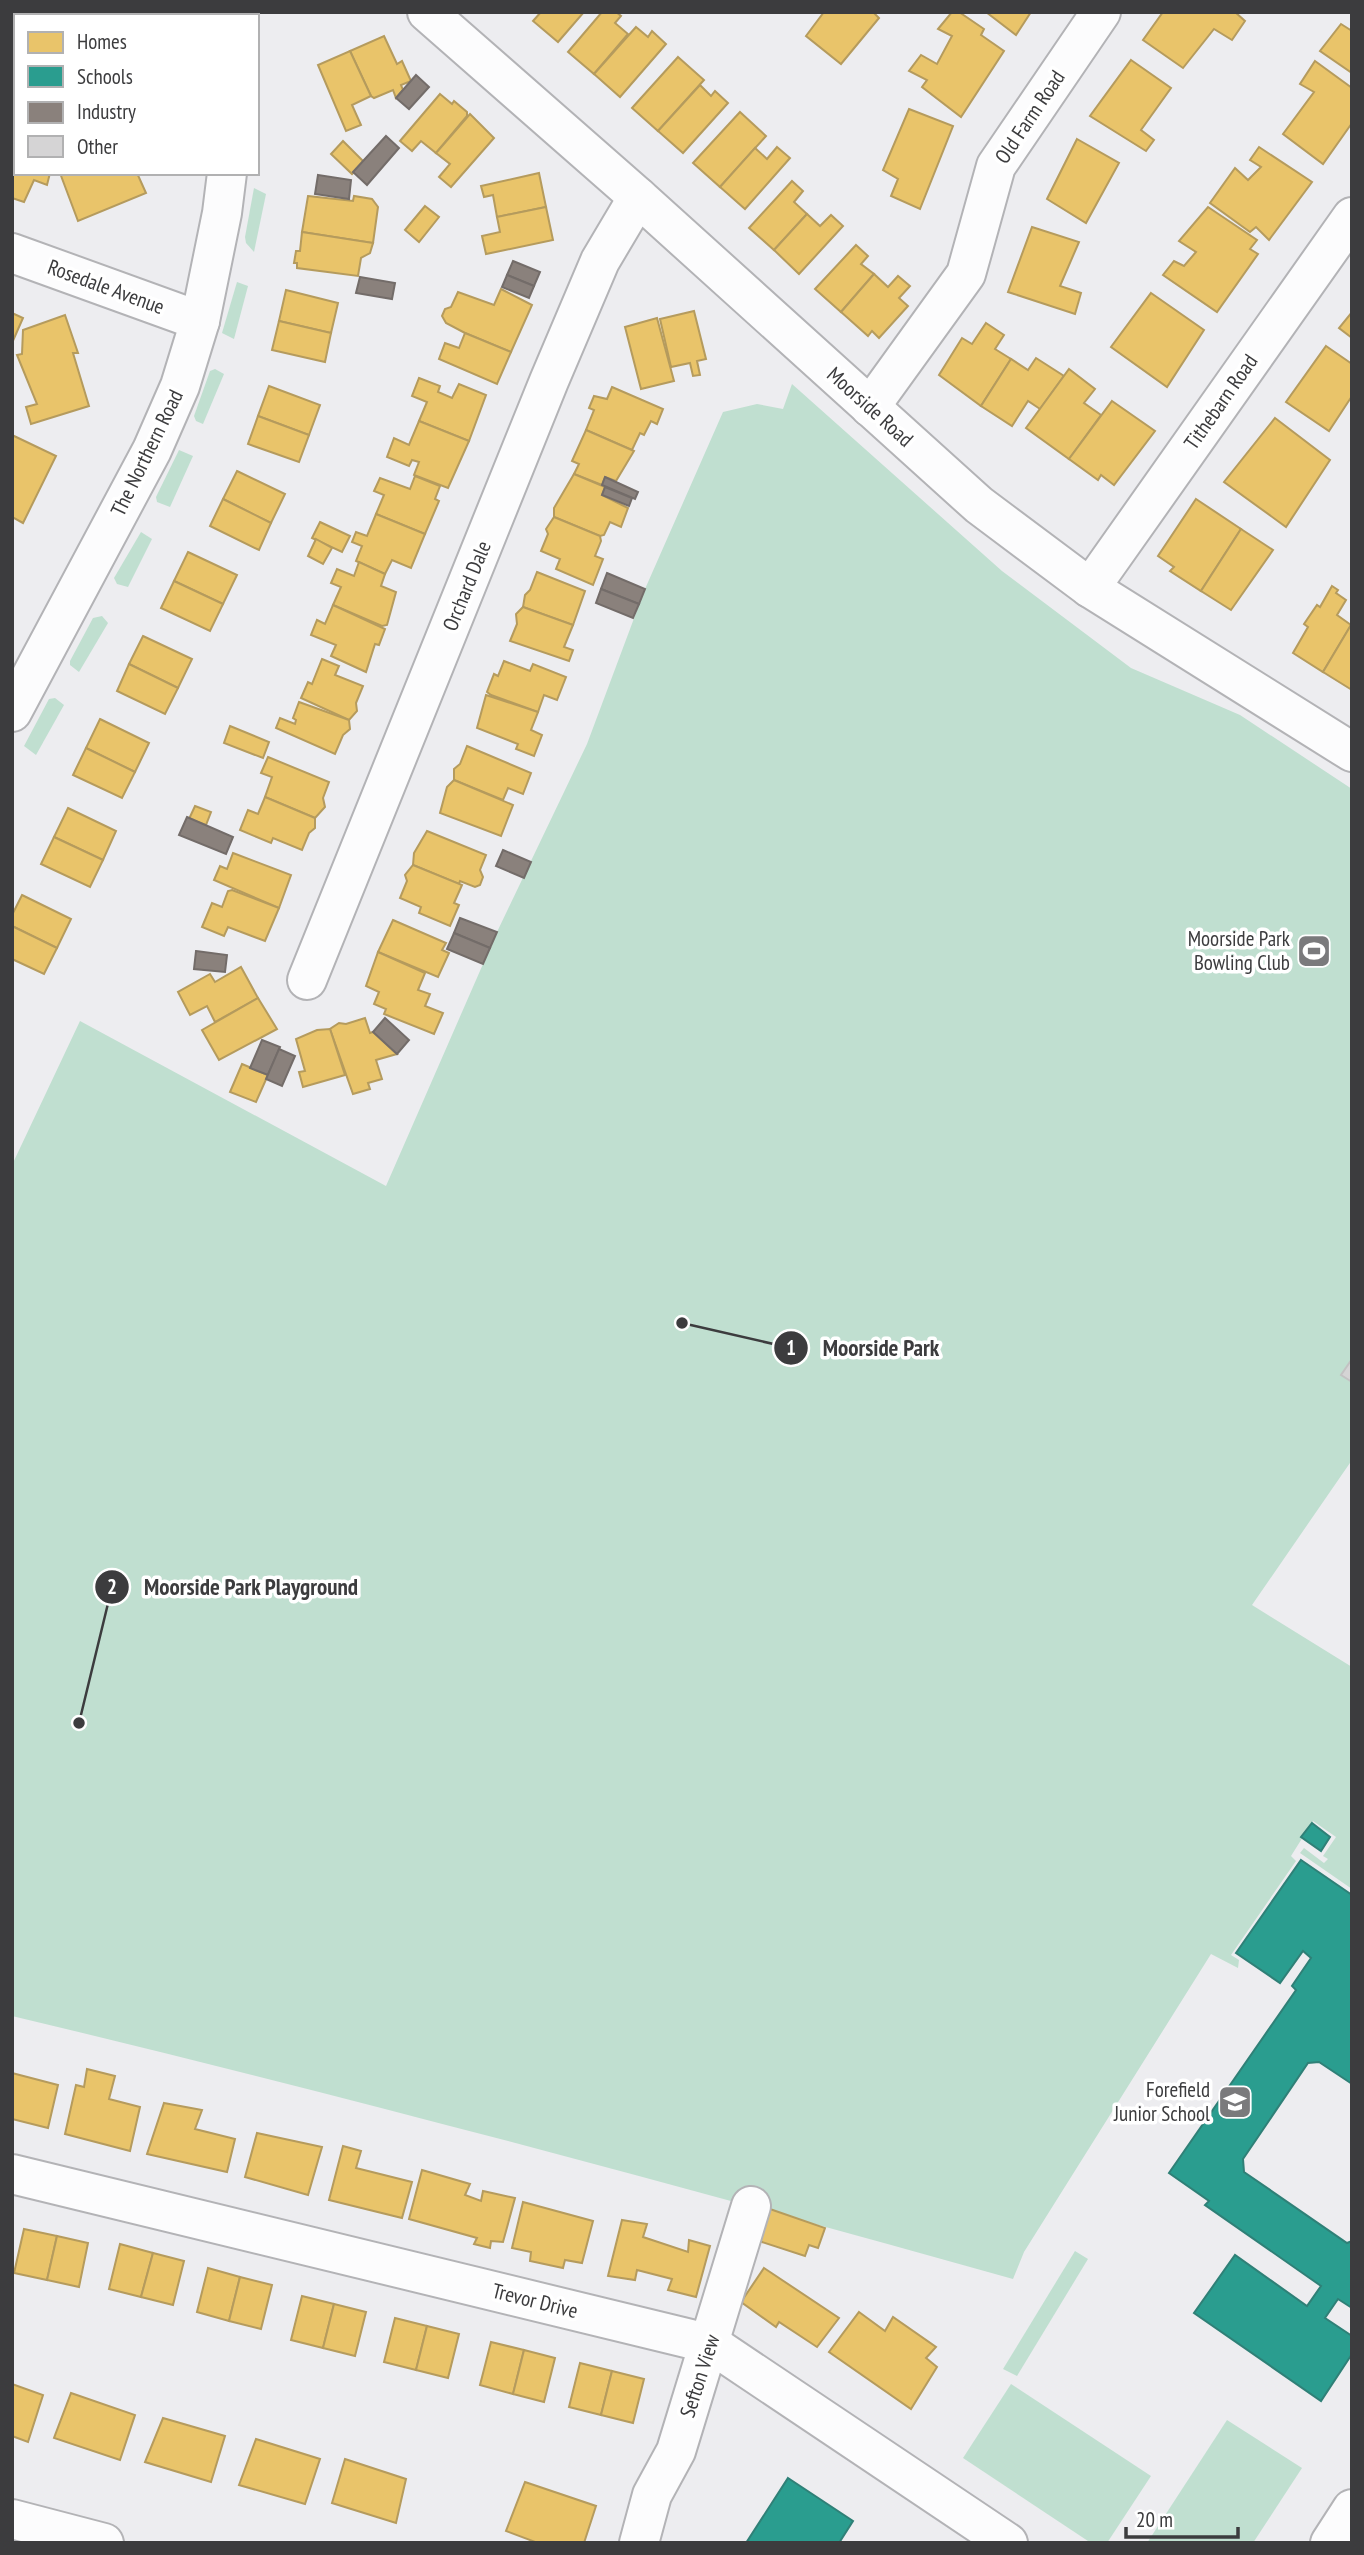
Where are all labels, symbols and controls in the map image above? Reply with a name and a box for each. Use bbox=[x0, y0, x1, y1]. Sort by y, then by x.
legend bbox=[14, 14, 259, 175]
text: Homes bbox=[77, 28, 127, 55]
text: Schools bbox=[77, 63, 133, 90]
street label: Old Farm Road bbox=[989, 65, 1071, 169]
text: Industry bbox=[77, 98, 136, 125]
text: Other bbox=[77, 133, 118, 160]
street label: Rosedale Avenue bbox=[44, 253, 168, 320]
street label: Tithebarn Road bbox=[1178, 349, 1263, 455]
street label: Moorside Road bbox=[822, 361, 919, 452]
street label: The Northern Road bbox=[104, 385, 189, 520]
street label: Orchard Dale bbox=[436, 537, 497, 635]
place label: Moorside Park Bowling Club bbox=[1188, 925, 1290, 976]
sports icon: Moorside Park Bowling Club bbox=[1295, 932, 1333, 970]
callout: Moorside Park bbox=[774, 1326, 953, 1370]
text: Moorside Park bbox=[823, 1333, 940, 1362]
text: 1 bbox=[786, 1334, 796, 1361]
callout: Moorside Park Playground bbox=[94, 1565, 372, 1609]
text: Moorside Park Playground bbox=[144, 1572, 358, 1601]
text: 2 bbox=[107, 1573, 117, 1600]
place label: Forefield Junior School bbox=[1113, 2076, 1210, 2127]
school or university icon: Forefield Junior School bbox=[1216, 2083, 1254, 2121]
street label: Trevor Drive bbox=[490, 2277, 581, 2324]
street label: Sefton View bbox=[673, 2330, 726, 2421]
scale bar bbox=[1126, 2496, 1238, 2540]
text: 20 m bbox=[1136, 2506, 1173, 2533]

